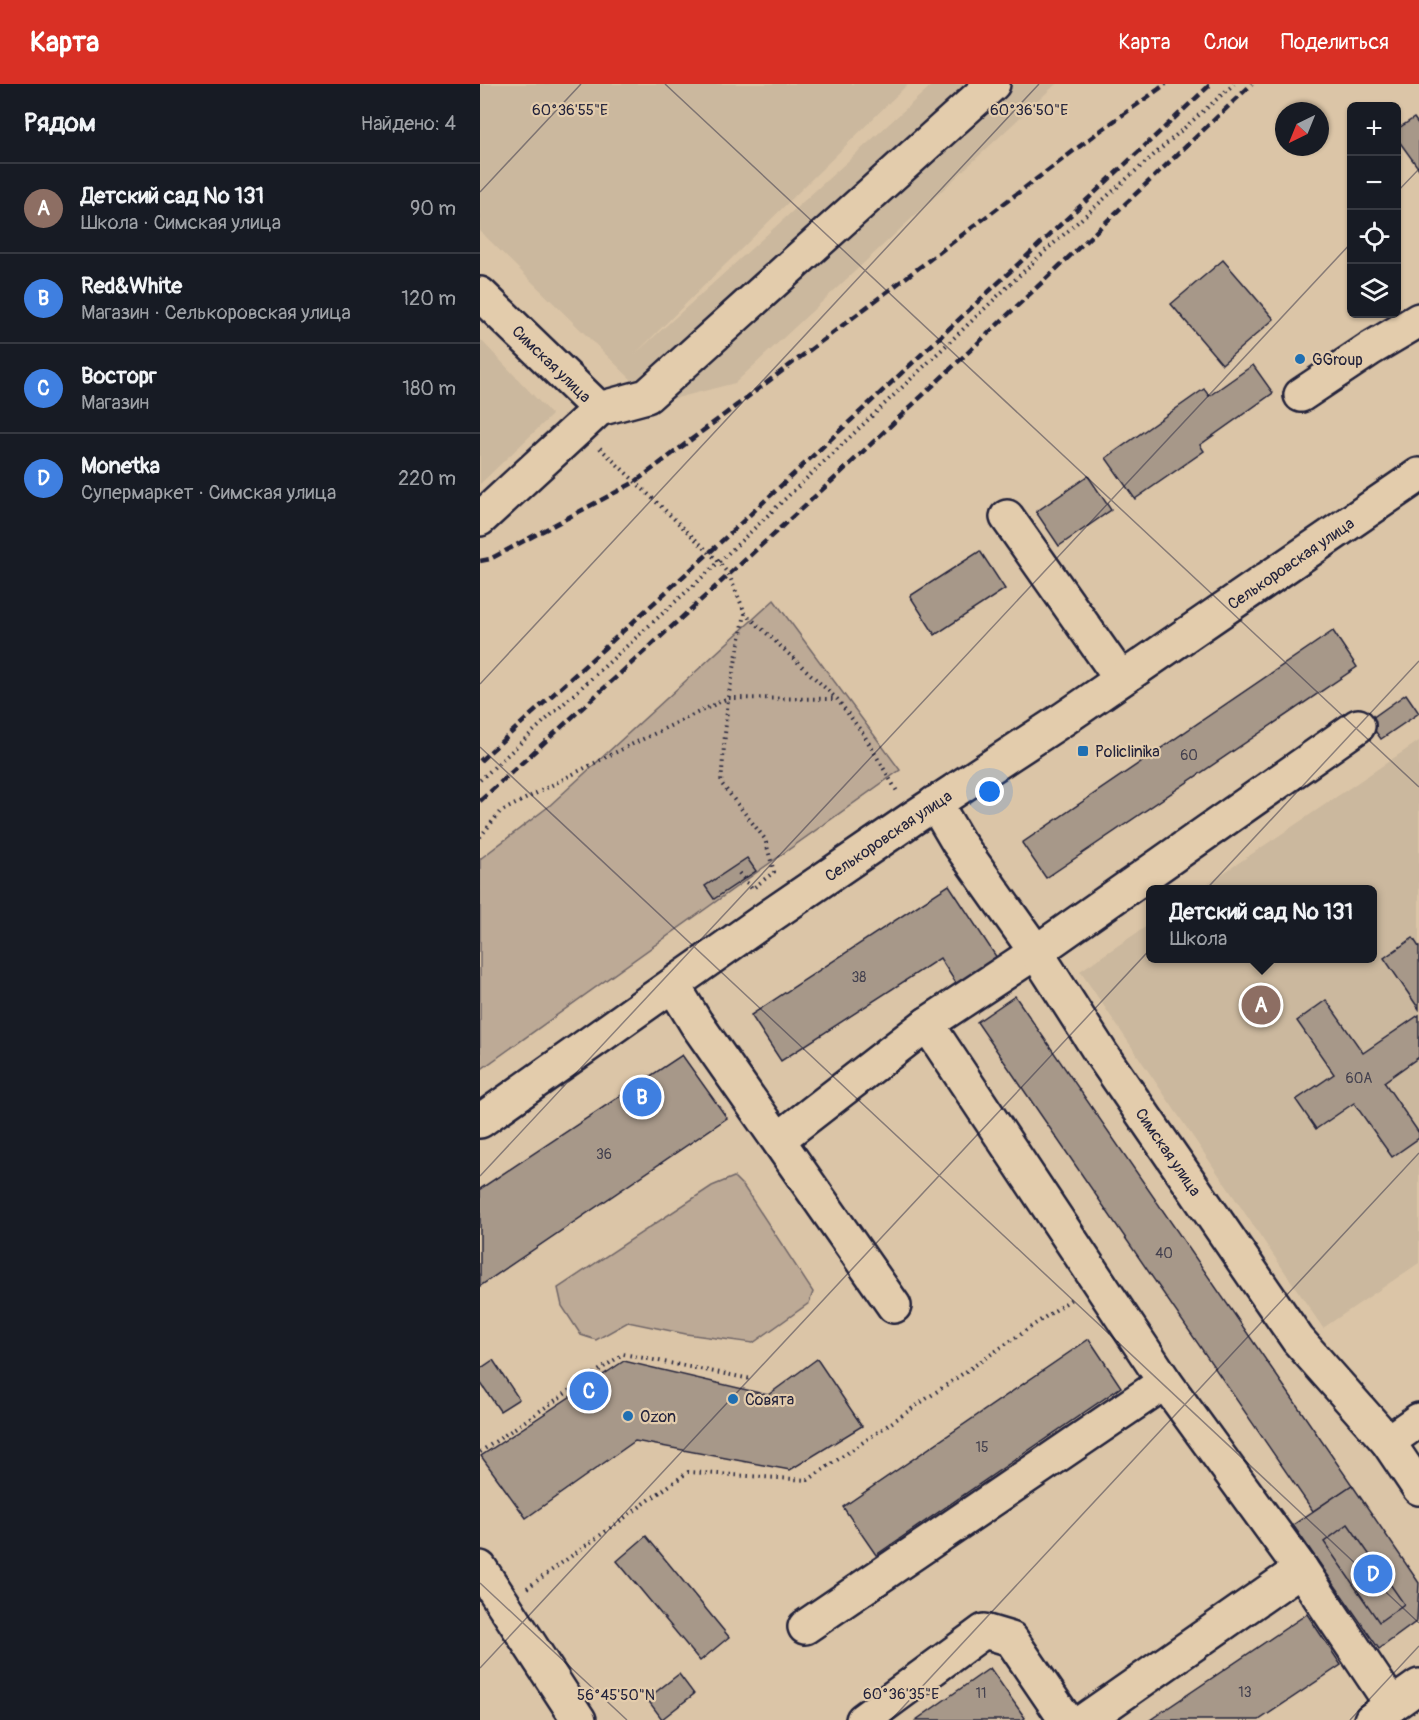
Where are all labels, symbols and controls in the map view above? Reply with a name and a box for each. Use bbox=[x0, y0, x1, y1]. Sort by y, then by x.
text: Карта bbox=[30, 25, 99, 60]
text: Карта bbox=[1118, 29, 1170, 56]
text: Слои bbox=[1203, 29, 1248, 56]
text: Поделиться bbox=[1281, 29, 1389, 56]
text: 60°36'55"E bbox=[532, 101, 608, 120]
text: 60°36'50"E bbox=[990, 101, 1068, 120]
north arrow bbox=[1275, 102, 1329, 156]
map controls bbox=[1347, 102, 1401, 318]
button: + bbox=[1347, 102, 1401, 156]
text: Рядом bbox=[24, 107, 96, 139]
text: Найдено: 4 bbox=[361, 111, 456, 136]
button: − bbox=[1347, 156, 1401, 210]
text: Детский сад № 131 bbox=[81, 182, 264, 210]
text: A bbox=[37, 196, 50, 221]
text: 90 m bbox=[410, 196, 456, 221]
text: Школа · Симская улица bbox=[81, 210, 281, 235]
button: locate bbox=[1347, 210, 1401, 264]
button: layers bbox=[1347, 264, 1401, 318]
text: Red&White bbox=[81, 272, 182, 300]
text: B bbox=[38, 286, 49, 311]
text: 120 m bbox=[401, 286, 456, 311]
text: Магазин · Селькоровская улица bbox=[81, 300, 351, 325]
street label: Симская улица bbox=[507, 321, 595, 407]
place label: GGroup bbox=[1312, 350, 1363, 370]
marker: GGroup bbox=[1293, 352, 1307, 366]
text: Восторг bbox=[81, 362, 157, 390]
text: C bbox=[37, 376, 50, 401]
text: 180 m bbox=[402, 376, 456, 401]
text: Магазин bbox=[81, 390, 149, 415]
text: Monetka bbox=[81, 452, 160, 480]
text: D bbox=[37, 466, 50, 491]
text: 220 m bbox=[398, 466, 456, 491]
text: Супермаркет · Симская улица bbox=[81, 480, 336, 505]
street label: Селькоровская улица bbox=[1224, 514, 1358, 614]
place label: Policlinika bbox=[1095, 742, 1160, 762]
marker: Policlinika bbox=[1076, 744, 1090, 758]
house number: 60 bbox=[1180, 747, 1198, 764]
your location bbox=[975, 777, 1004, 806]
street label: Селькоровская улица bbox=[821, 786, 956, 886]
popup bbox=[1146, 885, 1377, 963]
text: Детский сад № 131 bbox=[1170, 898, 1353, 926]
text: Школа bbox=[1170, 926, 1227, 951]
house number: 38 bbox=[852, 969, 866, 986]
pin: A bbox=[1242, 982, 1280, 1028]
house number: 60А bbox=[1346, 1070, 1372, 1087]
pin: B bbox=[622, 1074, 662, 1120]
street label: Симская улица bbox=[1131, 1105, 1205, 1200]
house number: 36 bbox=[596, 1146, 612, 1163]
house number: 40 bbox=[1155, 1245, 1173, 1262]
pin: C bbox=[570, 1368, 608, 1414]
place label: Совята bbox=[745, 1390, 794, 1410]
marker: Совята bbox=[726, 1392, 740, 1406]
place label: Ozon bbox=[640, 1407, 676, 1427]
marker: Ozon bbox=[621, 1409, 635, 1423]
house number: 15 bbox=[975, 1439, 989, 1456]
pin: D bbox=[1354, 1552, 1392, 1596]
house number: 13 bbox=[1238, 1684, 1252, 1701]
text: 60°36'35"E bbox=[863, 1685, 939, 1704]
house number: 11 bbox=[976, 1685, 986, 1702]
text: 56°45'50"N bbox=[577, 1686, 655, 1705]

